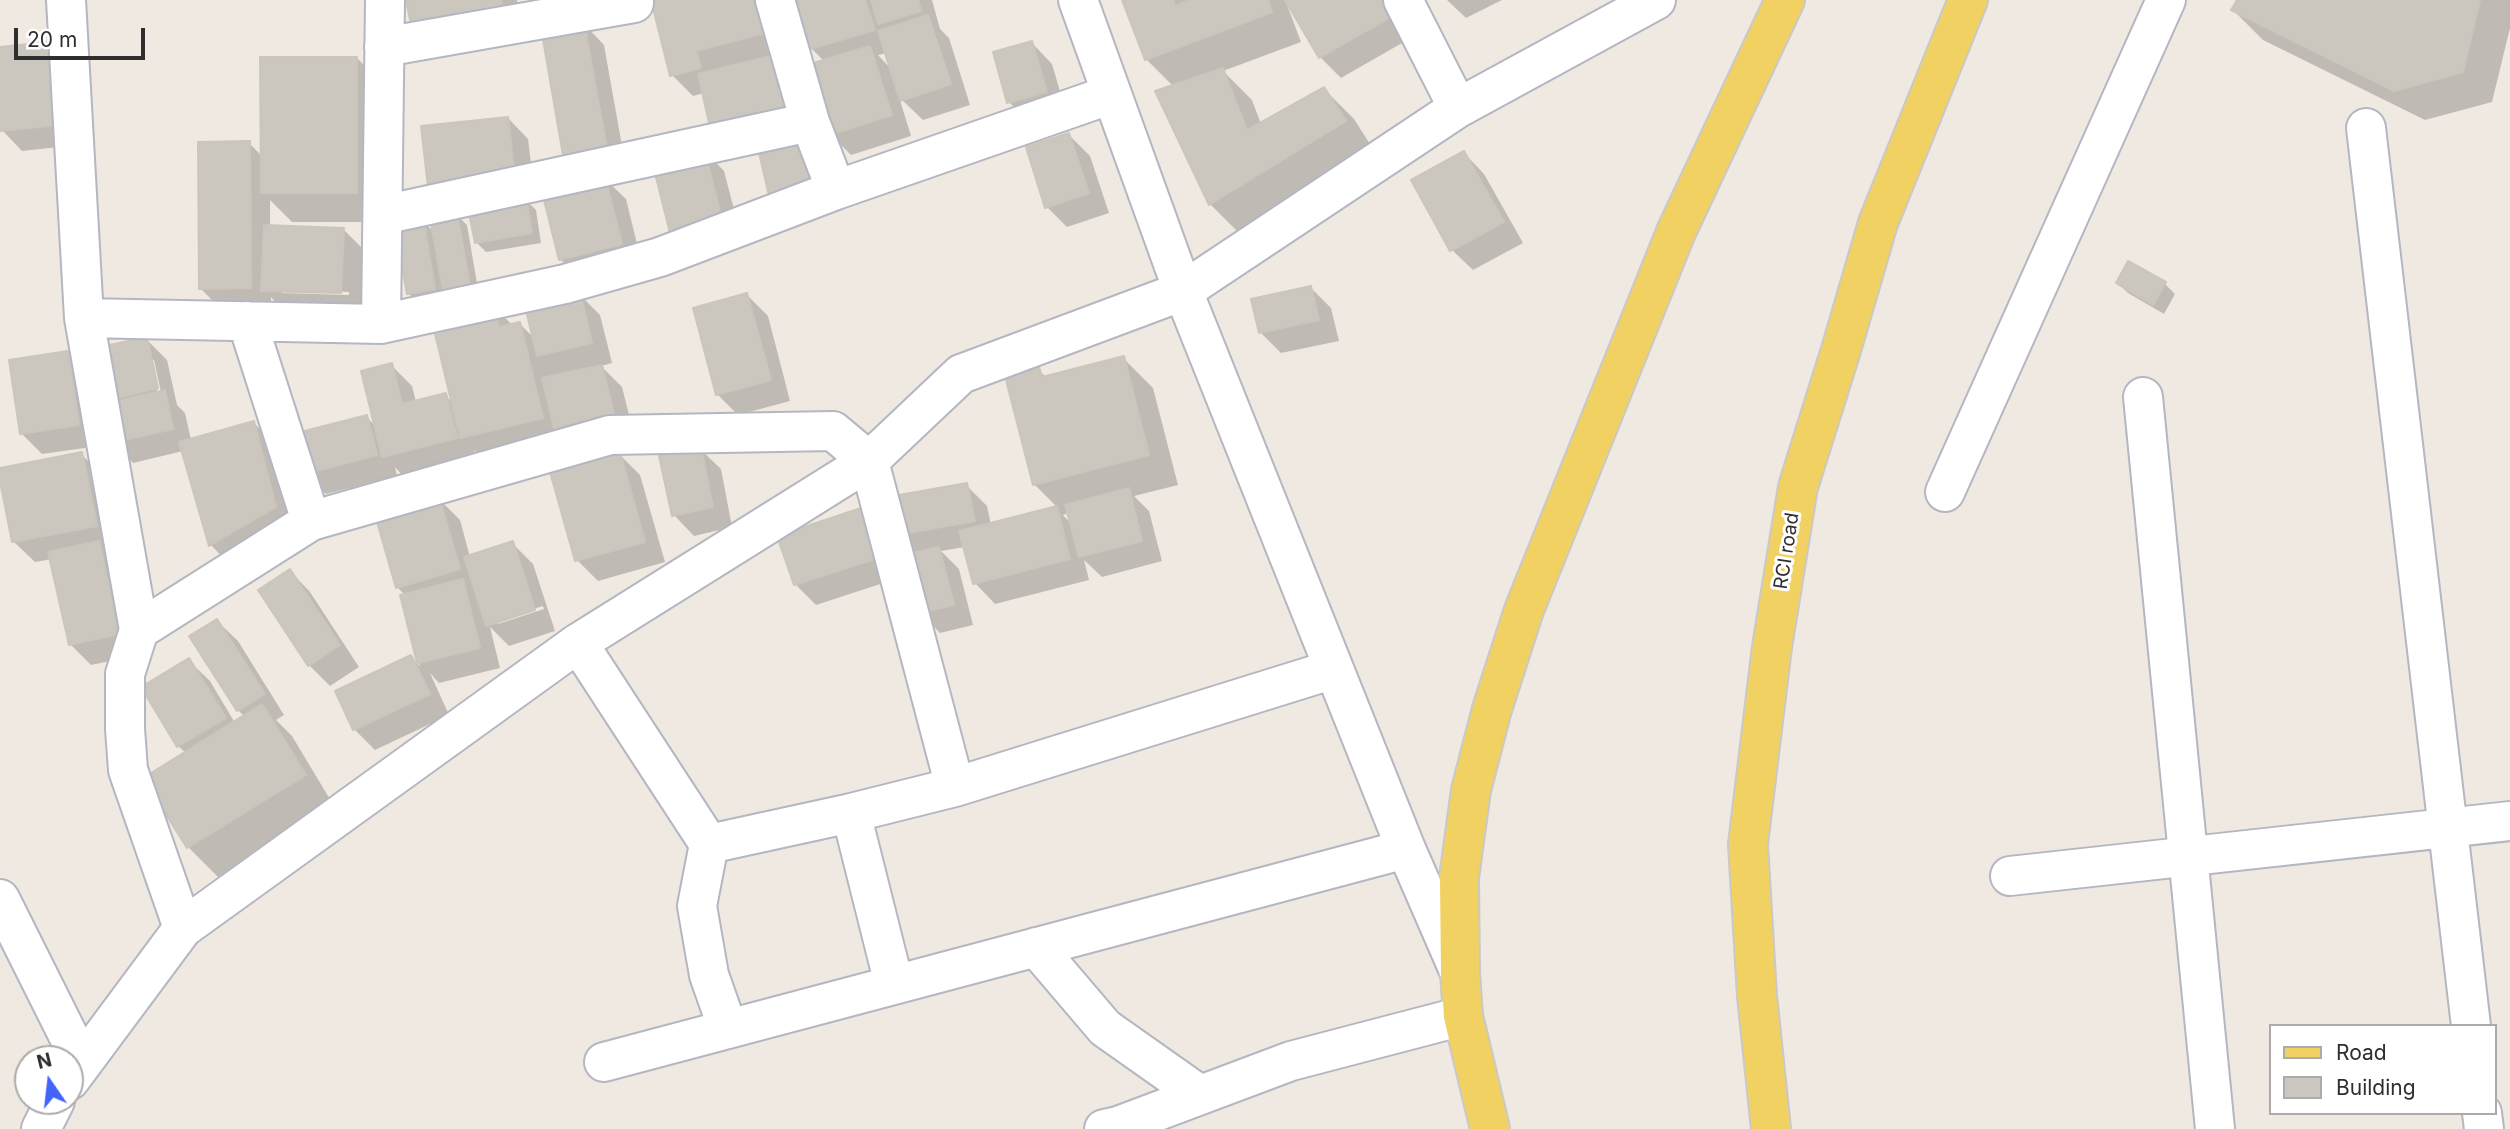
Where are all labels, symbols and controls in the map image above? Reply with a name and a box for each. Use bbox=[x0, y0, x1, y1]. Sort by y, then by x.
scale bar bbox=[18, 14, 149, 58]
text: 20 m bbox=[27, 27, 77, 52]
street label: RCI road bbox=[1770, 511, 1804, 591]
legend bbox=[2268, 1024, 2496, 1115]
text: Road bbox=[2336, 1040, 2387, 1065]
north arrow bbox=[14, 1045, 84, 1115]
text: N bbox=[34, 1048, 54, 1074]
text: Building bbox=[2336, 1075, 2416, 1100]

